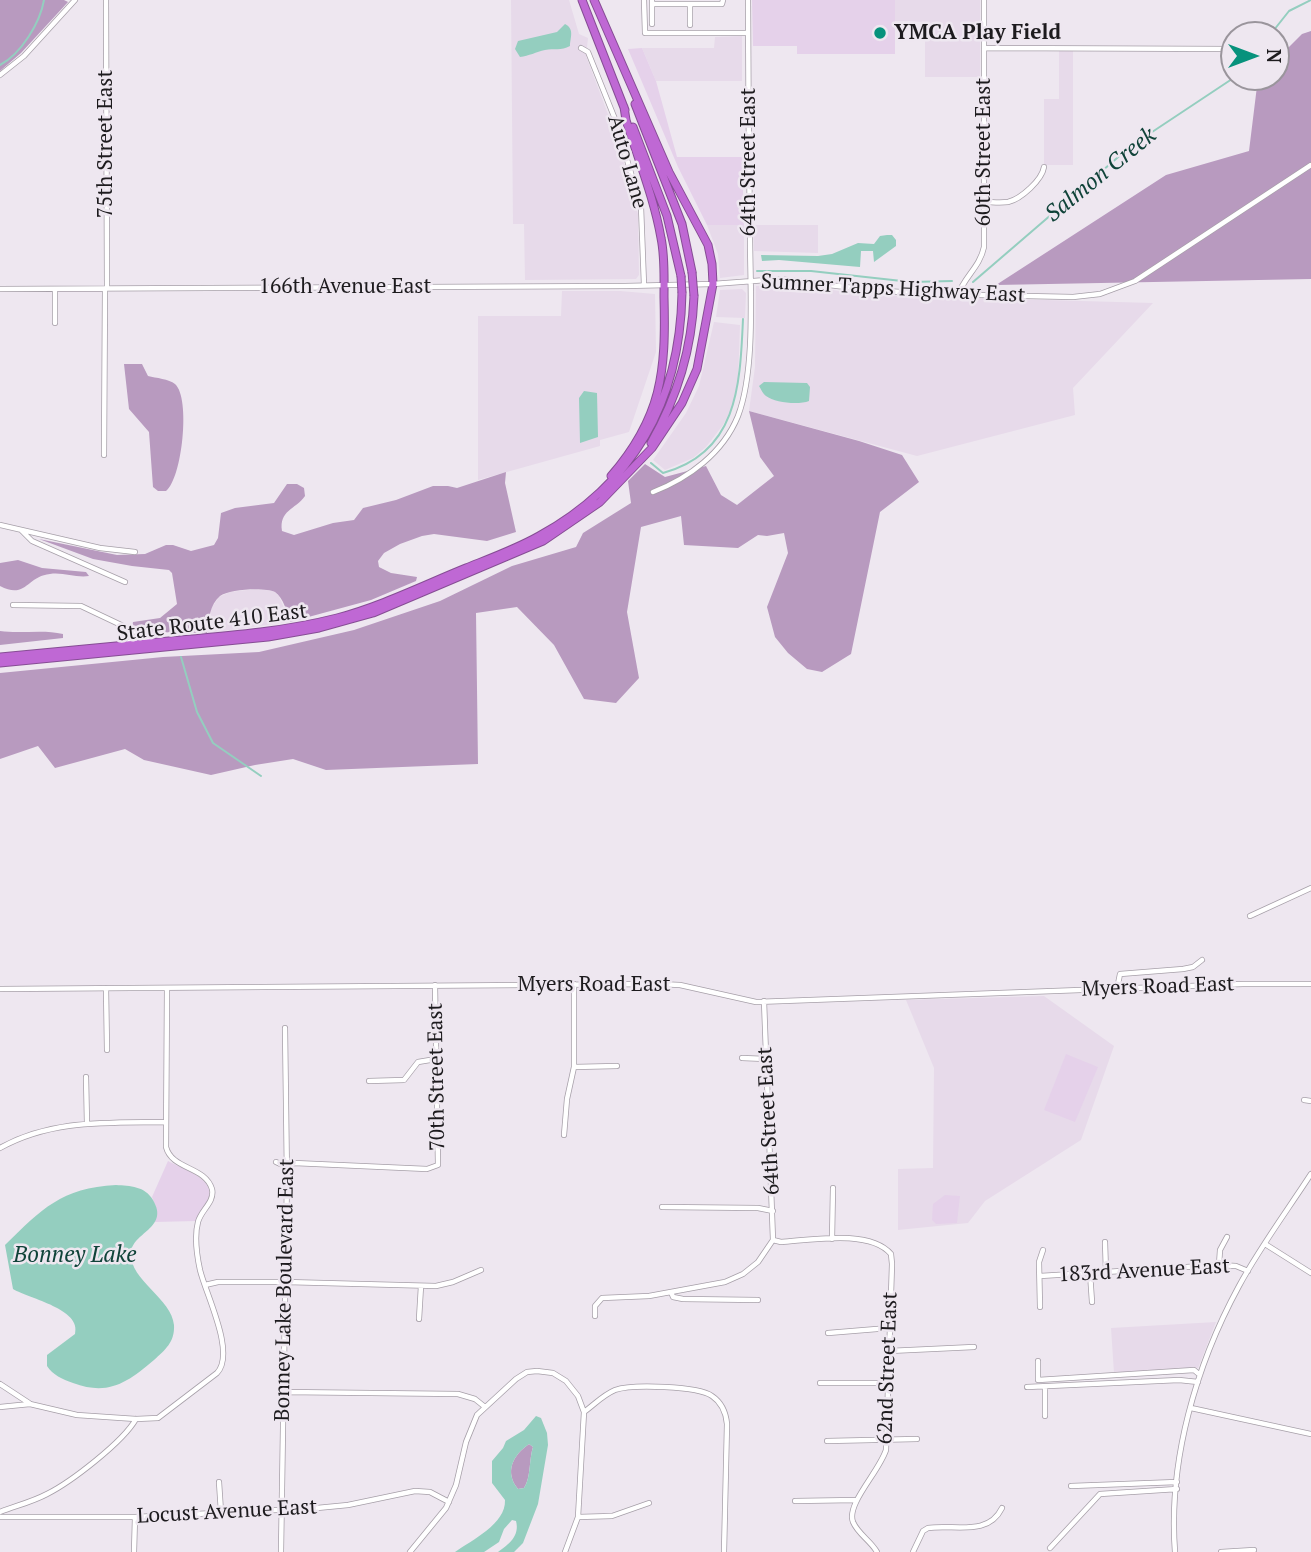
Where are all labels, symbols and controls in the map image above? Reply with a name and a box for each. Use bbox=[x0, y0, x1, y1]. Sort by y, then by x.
place label: YMCA Play Field bbox=[894, 20, 1061, 46]
north arrow bbox=[1220, 21, 1290, 91]
marker: YMCA Play Field bbox=[872, 25, 888, 41]
text: N bbox=[1262, 49, 1287, 63]
street label: 75th Street East bbox=[93, 70, 119, 218]
street label: 60th Street East bbox=[971, 78, 997, 226]
street label: 64th Street East bbox=[736, 88, 762, 236]
street label: Auto Lane bbox=[602, 112, 652, 212]
water label: Salmon Creek bbox=[1040, 122, 1162, 228]
street label: Sumner Tapps Highway East bbox=[760, 269, 1026, 309]
street label: 166th Avenue East bbox=[259, 274, 431, 300]
street label: State Route 410 East bbox=[115, 599, 309, 647]
street label: Myers Road East bbox=[518, 972, 670, 998]
street label: Myers Road East bbox=[1081, 972, 1235, 1002]
street label: 70th Street East bbox=[423, 1003, 451, 1151]
street label: 64th Street East bbox=[753, 1046, 785, 1196]
street label: Bonney Lake Boulevard East bbox=[270, 1158, 300, 1422]
water label: Bonney Lake bbox=[13, 1241, 137, 1269]
street label: 183rd Avenue East bbox=[1057, 1254, 1231, 1288]
street label: 62nd Street East bbox=[873, 1291, 903, 1445]
street label: Locust Avenue East bbox=[136, 1495, 318, 1529]

